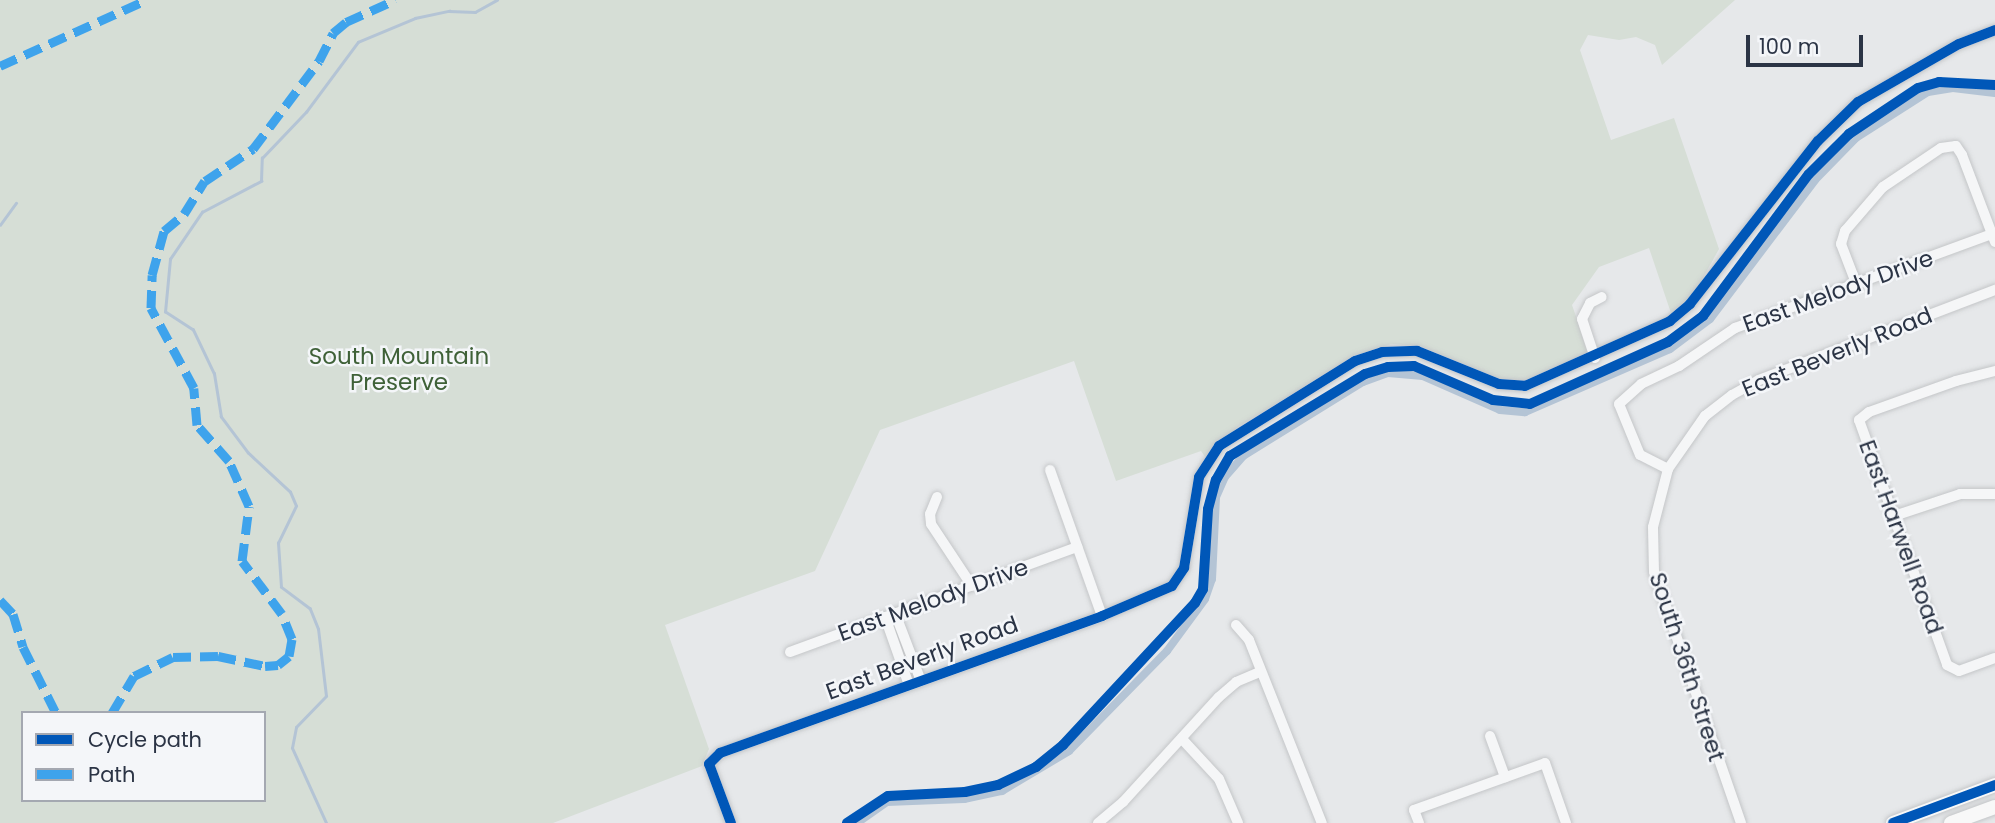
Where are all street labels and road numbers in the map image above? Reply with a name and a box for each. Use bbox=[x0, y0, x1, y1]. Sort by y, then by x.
street label: East Melody Drive bbox=[1739, 244, 1937, 338]
street label: East Beverly Road bbox=[1738, 301, 1936, 403]
street label: East Harwell Road bbox=[1853, 436, 1949, 638]
street label: East Melody Drive bbox=[834, 553, 1032, 647]
street label: South 36th Street bbox=[1643, 569, 1731, 765]
street label: East Beverly Road bbox=[822, 610, 1022, 706]

